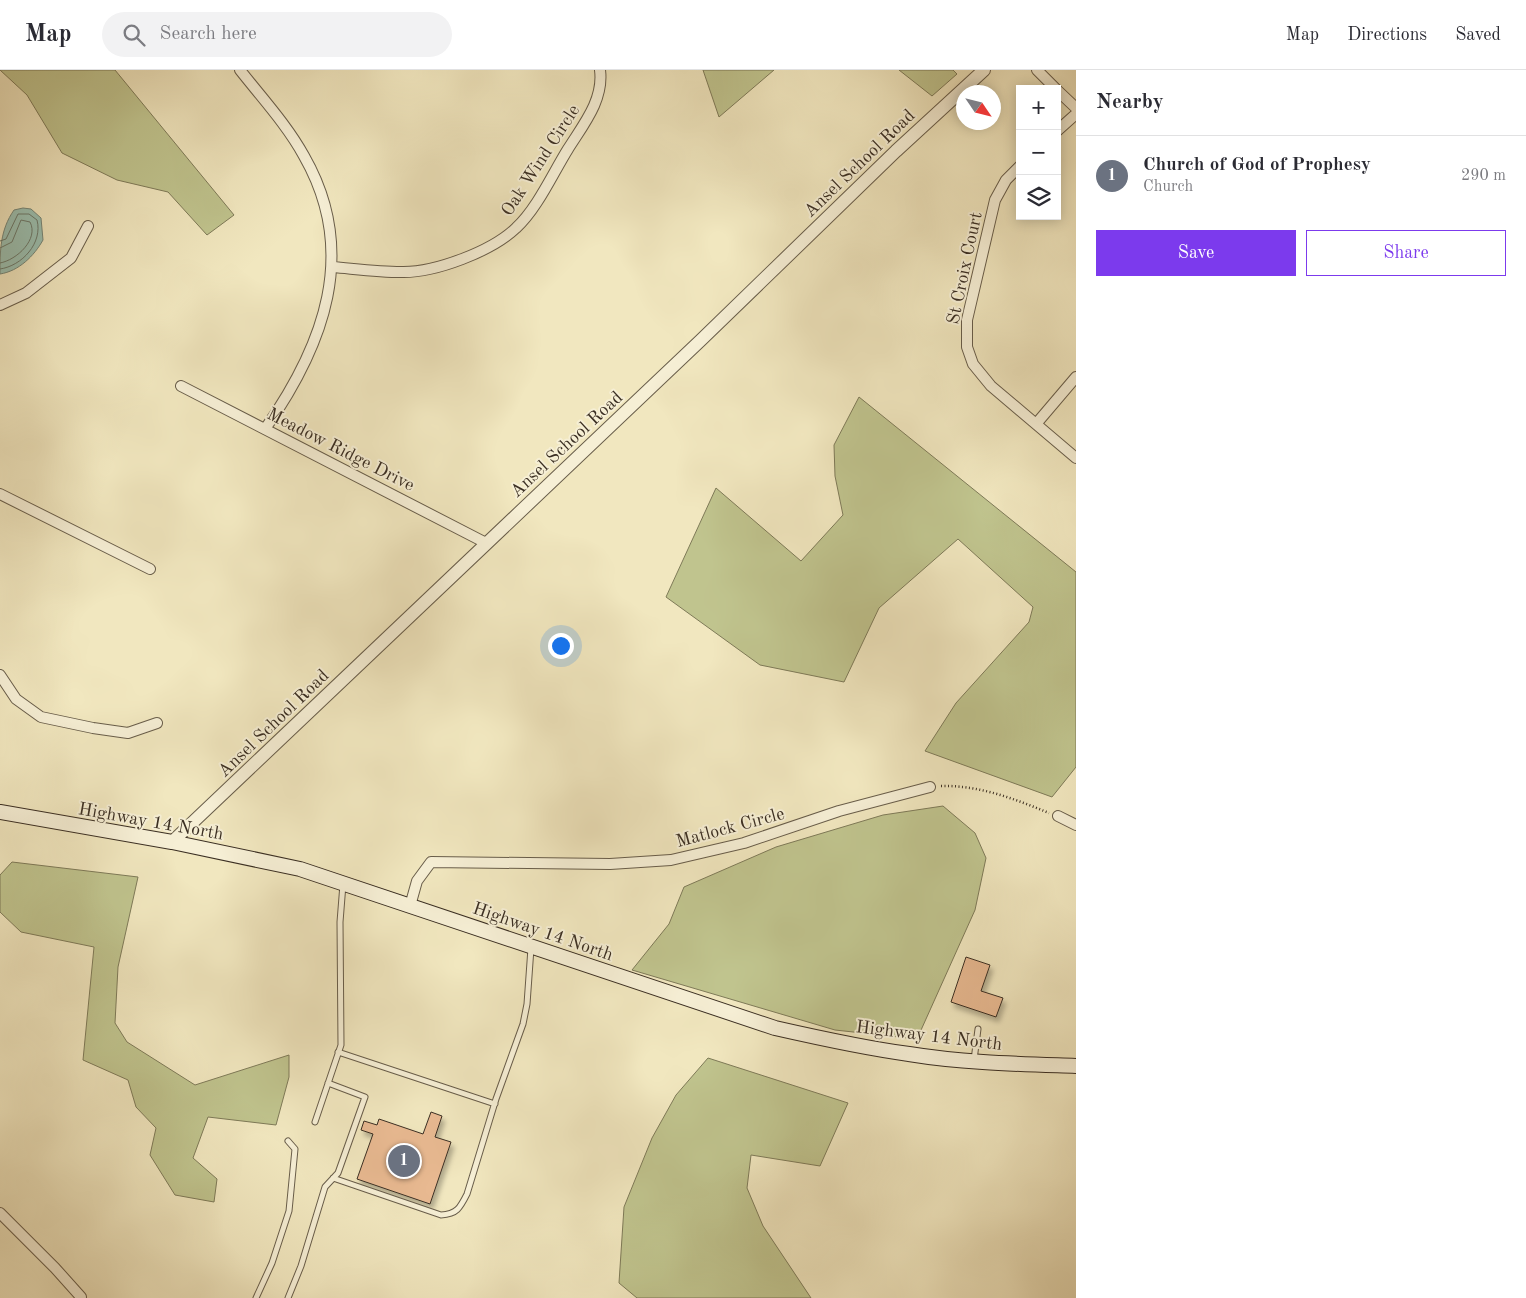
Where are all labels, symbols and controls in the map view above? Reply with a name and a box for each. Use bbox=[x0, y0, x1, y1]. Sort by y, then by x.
search box bbox=[102, 12, 452, 57]
icon: search bbox=[120, 21, 148, 49]
text: Map bbox=[25, 23, 72, 47]
text: Search here bbox=[160, 25, 257, 44]
text: Map bbox=[1286, 26, 1319, 44]
text: Directions bbox=[1347, 26, 1427, 44]
text: Saved bbox=[1455, 26, 1501, 44]
north arrow bbox=[956, 85, 1001, 130]
map controls bbox=[1016, 85, 1061, 220]
button: + bbox=[1016, 85, 1061, 130]
text: Nearby bbox=[1096, 92, 1164, 113]
street label: Oak Wind Circle bbox=[498, 102, 583, 219]
street label: Ansel School Road bbox=[801, 106, 919, 221]
button: − bbox=[1016, 130, 1061, 175]
text: Church of God of Prophesy bbox=[1143, 156, 1371, 175]
text: 1 bbox=[1107, 168, 1117, 184]
text: 290 m bbox=[1461, 168, 1506, 184]
button: layers bbox=[1016, 175, 1061, 220]
text: Church bbox=[1143, 179, 1193, 195]
street label: St Croix Court bbox=[944, 210, 986, 326]
button: Save bbox=[1096, 230, 1296, 276]
button: Share bbox=[1306, 230, 1506, 276]
street label: Ansel School Road bbox=[507, 388, 626, 501]
street label: Meadow Ridge Drive bbox=[264, 405, 417, 495]
your location bbox=[548, 633, 574, 659]
street label: Ansel School Road bbox=[215, 666, 333, 781]
street label: Highway 14 North bbox=[77, 800, 225, 844]
street label: Matlock Circle bbox=[674, 805, 786, 851]
street label: Highway 14 North bbox=[470, 899, 615, 965]
street label: Highway 14 North bbox=[855, 1018, 1003, 1054]
pin: 1 bbox=[388, 1142, 420, 1180]

